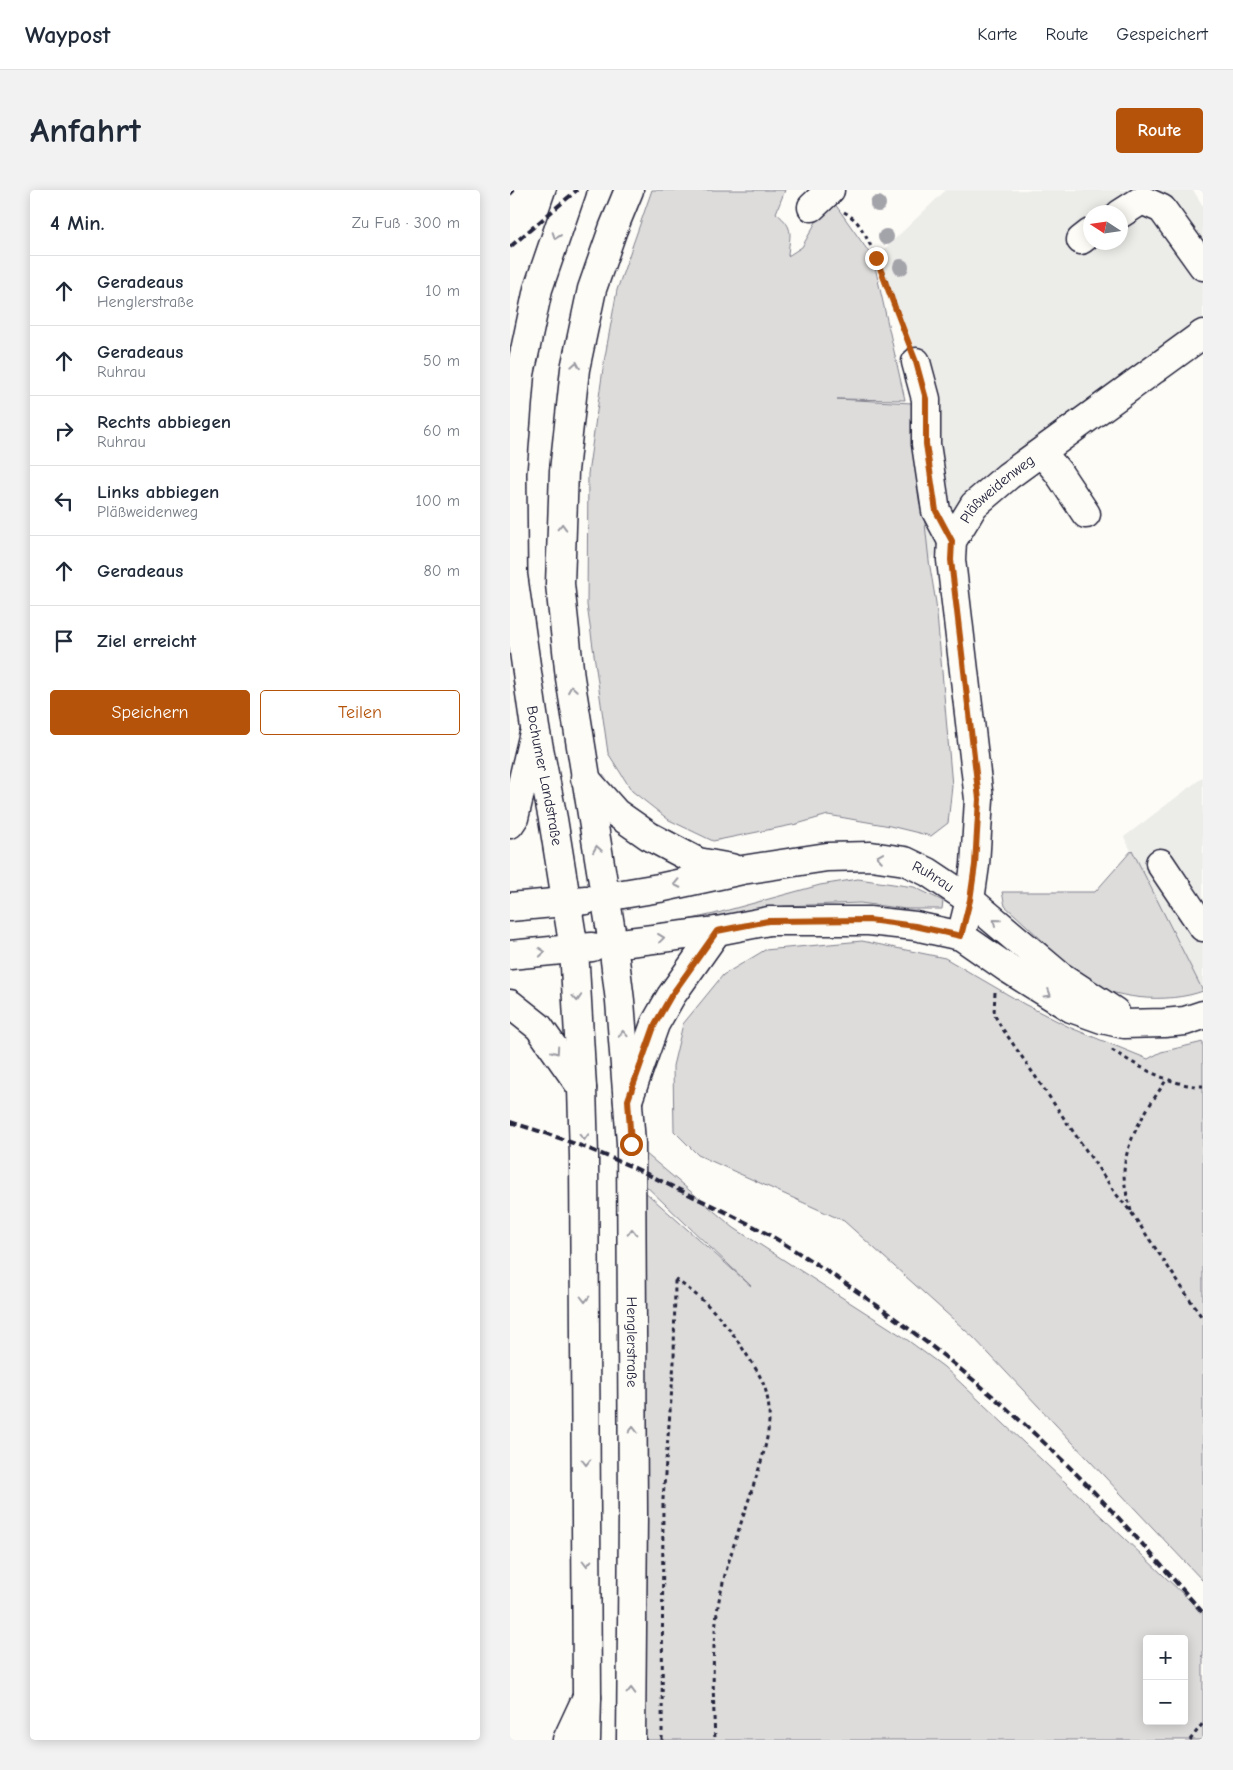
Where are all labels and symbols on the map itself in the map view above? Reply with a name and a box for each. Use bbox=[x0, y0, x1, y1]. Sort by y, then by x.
north arrow bbox=[1083, 205, 1128, 250]
one-way arrow bbox=[552, 231, 562, 240]
route end bbox=[865, 247, 888, 270]
one-way arrow bbox=[570, 361, 580, 370]
street label: Pläßweidenweg bbox=[956, 451, 1038, 527]
one-way arrow bbox=[557, 523, 568, 531]
one-way arrow bbox=[567, 684, 577, 693]
street label: Bochumer Landstraße bbox=[523, 705, 566, 847]
one-way arrow bbox=[593, 845, 603, 854]
one-way arrow bbox=[875, 852, 883, 863]
street label: Ruhrau bbox=[909, 857, 957, 896]
one-way arrow bbox=[673, 879, 681, 889]
one-way arrow bbox=[992, 918, 1001, 927]
one-way arrow bbox=[658, 933, 666, 944]
one-way arrow bbox=[538, 947, 546, 958]
one-way arrow bbox=[1043, 987, 1052, 997]
one-way arrow bbox=[572, 994, 583, 1002]
one-way arrow bbox=[618, 1030, 629, 1038]
one-way arrow bbox=[550, 1045, 559, 1055]
one-way arrow bbox=[578, 1133, 589, 1141]
route start bbox=[620, 1133, 643, 1156]
one-way arrow bbox=[627, 1228, 637, 1236]
one-way arrow bbox=[580, 1296, 590, 1303]
street label: Henglerstraße bbox=[623, 1297, 641, 1388]
one-way arrow bbox=[628, 1426, 638, 1434]
one-way arrow bbox=[581, 1458, 591, 1466]
one-way arrow bbox=[582, 1560, 592, 1567]
one-way arrow bbox=[626, 1687, 636, 1695]

